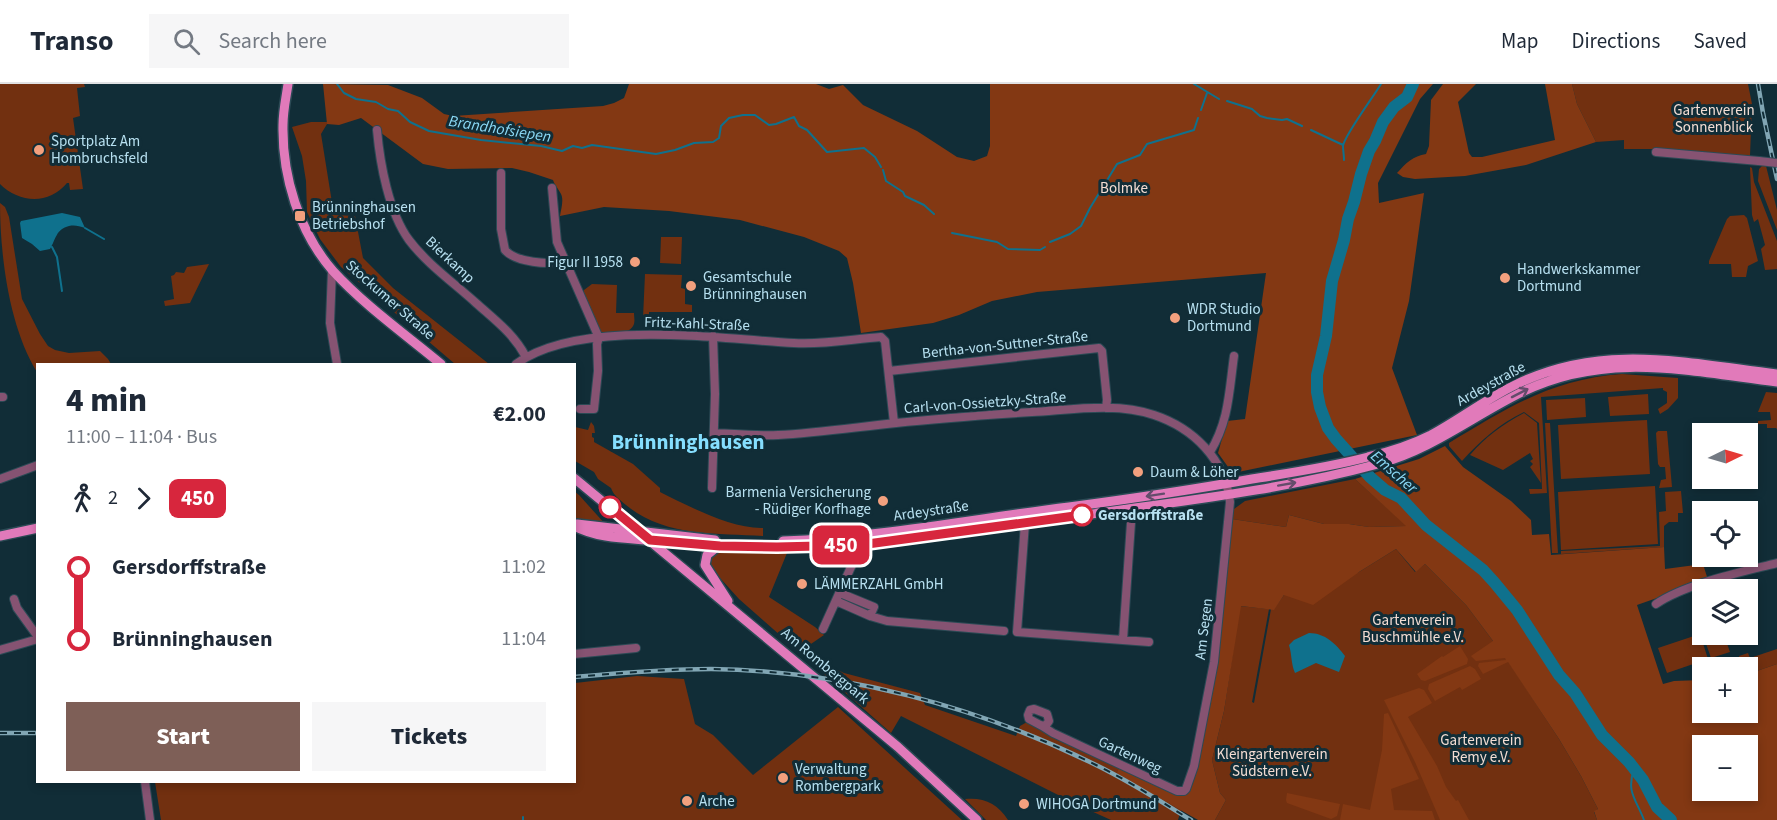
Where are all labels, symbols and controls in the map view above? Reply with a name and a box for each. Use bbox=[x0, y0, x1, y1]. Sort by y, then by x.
search box bbox=[149, 14, 569, 68]
text: Transo bbox=[30, 21, 113, 61]
icon: search bbox=[170, 25, 203, 58]
text: Search here bbox=[218, 25, 327, 57]
text: Map bbox=[1501, 26, 1539, 56]
text: Directions bbox=[1572, 26, 1660, 56]
text: Saved bbox=[1693, 26, 1747, 56]
park label: Gartenverein Sonnenblick bbox=[1673, 100, 1755, 138]
water label: Brandhofsiepen bbox=[447, 110, 553, 148]
place label: Sportplatz Am Hombruchsfeld bbox=[51, 131, 148, 169]
marker: Sportplatz Am Hombruchsfeld bbox=[32, 143, 46, 157]
park label: Bolmke bbox=[1100, 178, 1148, 199]
place label: Brünninghausen Betriebshof bbox=[312, 197, 416, 235]
marker: Brünninghausen Betriebshof bbox=[293, 209, 307, 223]
street label: Bierkamp bbox=[421, 232, 479, 288]
place label: Figur II 1958 bbox=[547, 252, 623, 273]
street label: Stockumer Straße bbox=[341, 255, 439, 345]
marker: Figur II 1958 bbox=[628, 255, 642, 269]
place label: Handwerkskammer Dortmund bbox=[1517, 259, 1641, 297]
place label: Gesamtschule Brünninghausen bbox=[703, 267, 807, 305]
marker: Handwerkskammer Dortmund bbox=[1498, 271, 1512, 285]
marker: Gesamtschule Brünninghausen bbox=[684, 279, 698, 293]
place label: WDR Studio Dortmund bbox=[1187, 299, 1261, 337]
marker: WDR Studio Dortmund bbox=[1168, 311, 1182, 325]
street label: Fritz-Kahl-Straße bbox=[644, 312, 750, 336]
street label: Bertha-von-Suttner-Straße bbox=[921, 326, 1089, 364]
street label: Ardeystraße bbox=[1453, 356, 1529, 412]
text: 4 min bbox=[66, 377, 147, 424]
street label: Carl-von-Ossietzky-Straße bbox=[903, 387, 1067, 419]
one-way arrow bbox=[1511, 387, 1529, 398]
text: €2.00 bbox=[493, 398, 546, 430]
text: 11:00 – 11:04 · Bus bbox=[66, 423, 217, 451]
north arrow bbox=[1692, 423, 1758, 489]
map controls bbox=[1692, 423, 1758, 801]
district label: Brünninghausen bbox=[611, 427, 765, 457]
water label: Emscher bbox=[1366, 445, 1423, 500]
place label: Daum & Löher bbox=[1150, 462, 1239, 483]
marker: Daum & Löher bbox=[1131, 465, 1145, 479]
one-way arrow bbox=[1276, 478, 1296, 489]
icon: walk bbox=[66, 482, 99, 515]
icon: forward bbox=[127, 482, 160, 515]
place label: Barmenia Versicherung - Rüdiger Korfhage bbox=[725, 482, 871, 520]
text: 450 bbox=[181, 483, 214, 513]
text: 2 bbox=[108, 484, 118, 512]
one-way arrow bbox=[1145, 490, 1165, 501]
marker: Barmenia Versicherung - Rüdiger Korfhage bbox=[876, 494, 890, 508]
street label: Ardeystraße bbox=[892, 495, 970, 527]
unlabelled marker bbox=[599, 496, 621, 518]
button: locate bbox=[1692, 501, 1758, 567]
marker: Gersdorffstraße bbox=[1071, 504, 1093, 526]
place label: Gersdorffstraße bbox=[1098, 505, 1203, 526]
line badge: 450 bbox=[806, 526, 876, 564]
text: 450 bbox=[824, 530, 858, 560]
text: Gersdorffstraße bbox=[112, 551, 266, 583]
text: 11:02 bbox=[501, 553, 546, 581]
place label: LÄMMERZAHL GmbH bbox=[814, 574, 944, 595]
marker: LÄMMERZAHL GmbH bbox=[795, 577, 809, 591]
button: layers bbox=[1692, 579, 1758, 645]
street label: Am Segen bbox=[1190, 597, 1218, 661]
park label: Gartenverein Buschmühle e.V. bbox=[1362, 610, 1464, 648]
text: Brünninghausen bbox=[112, 623, 273, 655]
street label: Am Rombergpark bbox=[776, 623, 874, 710]
text: 11:04 bbox=[501, 625, 546, 653]
button: + bbox=[1692, 657, 1758, 723]
button: Start bbox=[66, 702, 300, 771]
button: Tickets bbox=[312, 702, 546, 771]
park label: Gartenverein Remy e.V. bbox=[1440, 730, 1522, 768]
street label: Gartenweg bbox=[1095, 731, 1166, 779]
button: − bbox=[1692, 735, 1758, 801]
park label: Kleingartenverein Südstern e.V. bbox=[1216, 744, 1328, 782]
place label: Verwaltung Rombergpark bbox=[795, 759, 881, 797]
marker: Verwaltung Rombergpark bbox=[776, 771, 790, 785]
place label: Arche bbox=[699, 791, 735, 812]
marker: Arche bbox=[680, 794, 694, 808]
place label: WIHOGA Dortmund bbox=[1036, 794, 1157, 815]
marker: WIHOGA Dortmund bbox=[1017, 797, 1031, 811]

